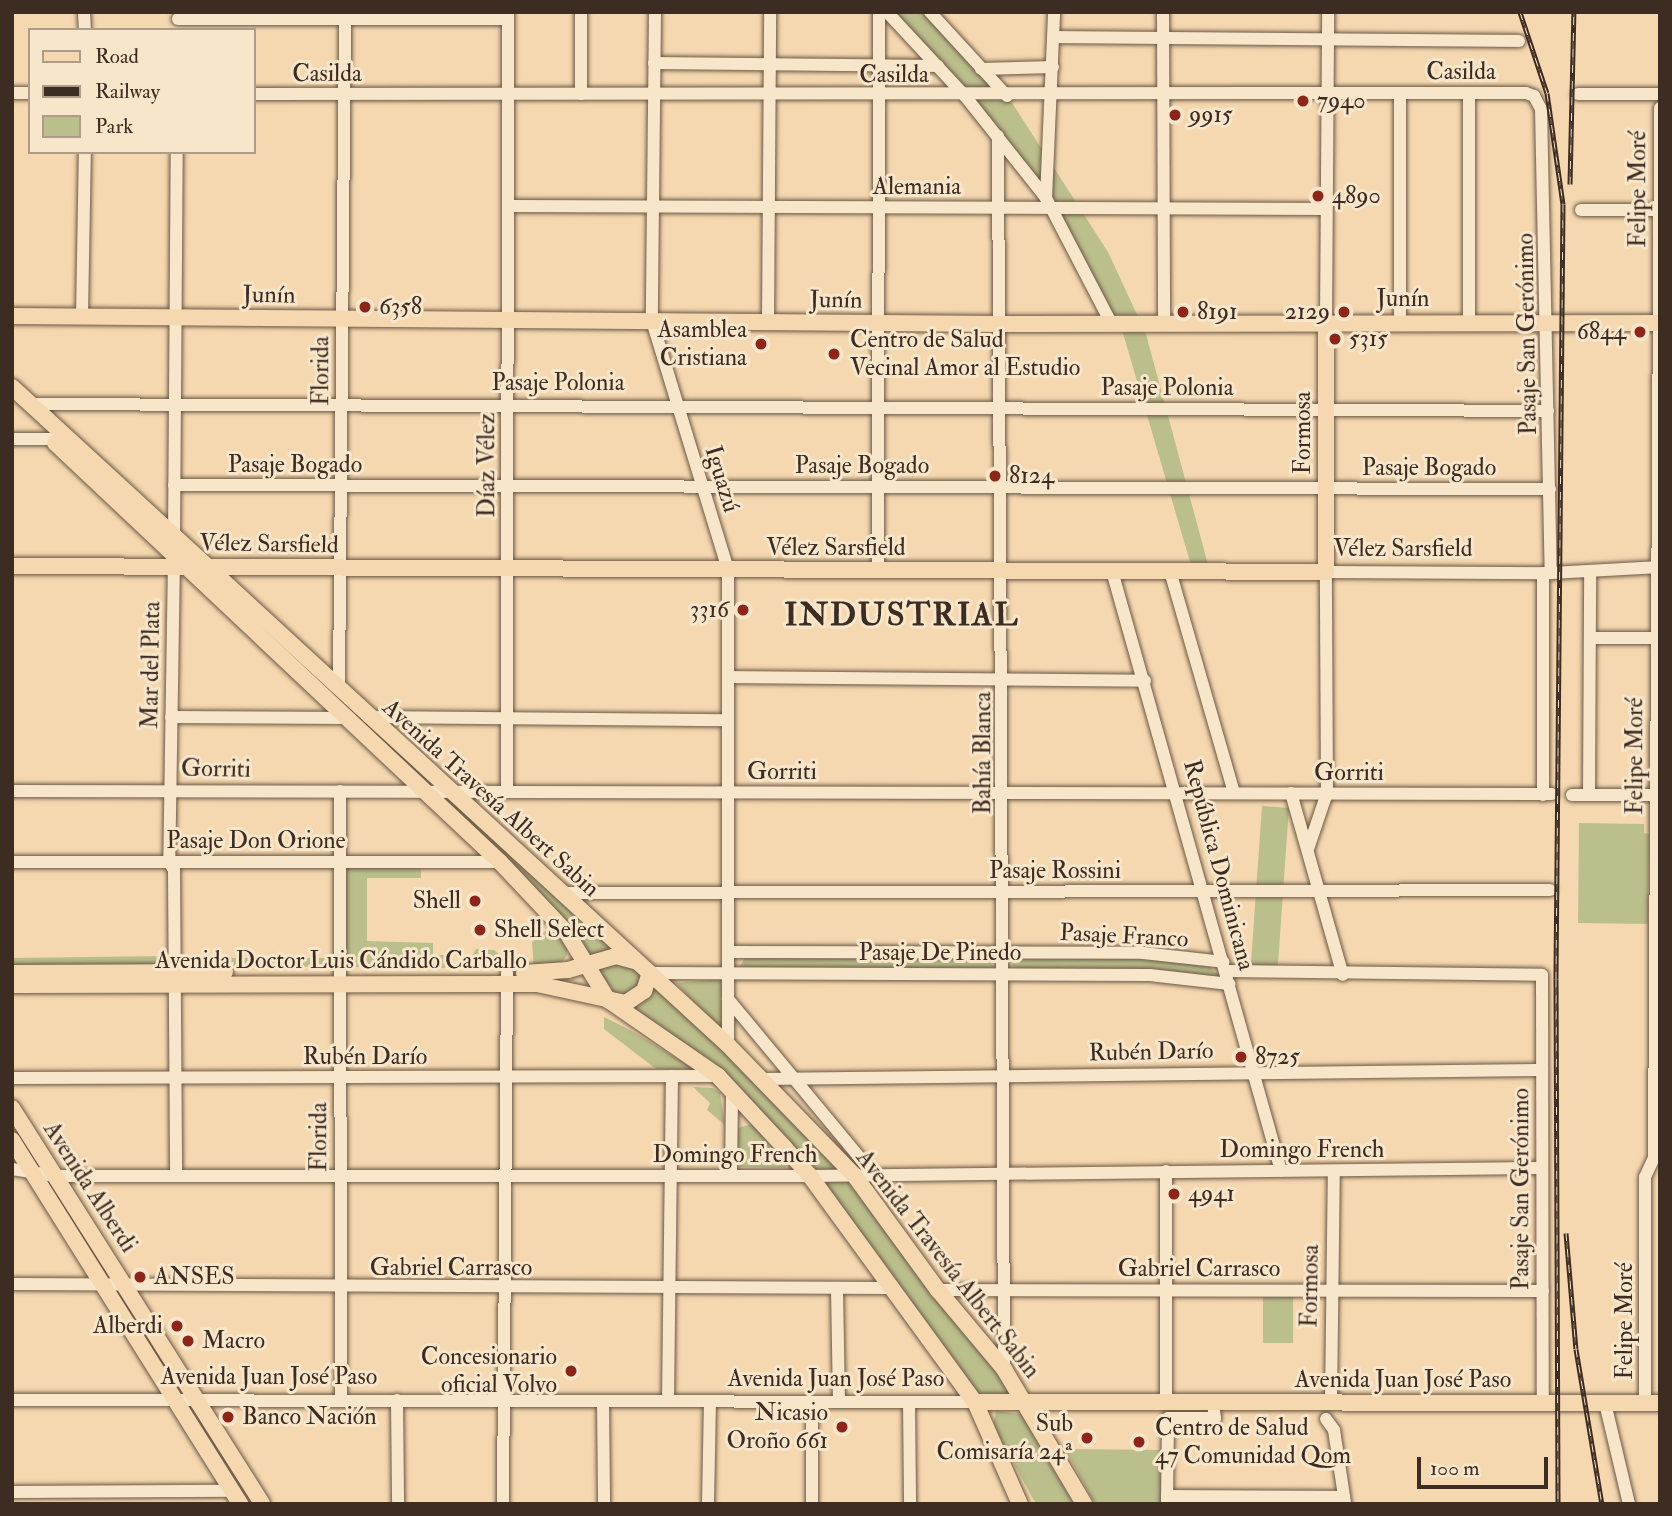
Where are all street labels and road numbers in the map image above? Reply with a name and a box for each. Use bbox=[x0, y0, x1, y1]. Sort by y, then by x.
street label: Casilda bbox=[1426, 58, 1496, 86]
street label: Casilda bbox=[292, 60, 362, 88]
street label: Casilda bbox=[859, 61, 929, 89]
street label: Felipe Moré bbox=[1624, 130, 1652, 248]
street label: Alemania bbox=[873, 173, 961, 201]
street label: Pasaje San Gerónimo bbox=[1511, 233, 1543, 435]
street label: Junín bbox=[242, 280, 296, 310]
street label: Junín bbox=[809, 285, 863, 315]
street label: Junín bbox=[1377, 285, 1429, 313]
street label: Florida bbox=[307, 336, 335, 406]
street label: Pasaje Polonia bbox=[491, 369, 625, 397]
street label: Pasaje Polonia bbox=[1100, 374, 1234, 402]
street label: Formosa bbox=[1289, 391, 1317, 475]
street label: Díaz Vélez bbox=[473, 412, 501, 518]
street label: Iguazú bbox=[698, 442, 746, 516]
street label: Pasaje Bogado bbox=[228, 451, 362, 479]
street label: Pasaje Bogado bbox=[795, 452, 929, 480]
street label: Pasaje Bogado bbox=[1362, 454, 1496, 482]
street label: Vélez Sarsfield bbox=[199, 528, 339, 560]
street label: Vélez Sarsfield bbox=[766, 534, 906, 562]
street label: Vélez Sarsfield bbox=[1333, 535, 1473, 563]
street label: Mar del Plata bbox=[135, 601, 167, 729]
street label: Bahía Blanca bbox=[969, 692, 997, 814]
street label: Avenida Travesía Albert Sabin bbox=[377, 693, 605, 903]
street label: Felipe Moré bbox=[1621, 697, 1649, 815]
street label: Gorriti bbox=[181, 754, 251, 784]
street label: República Dominicana bbox=[1177, 757, 1261, 973]
street label: Gorriti bbox=[747, 758, 817, 786]
street label: Gorriti bbox=[1314, 759, 1384, 787]
street label: Pasaje Don Orione bbox=[166, 827, 346, 855]
street label: Pasaje Rossini bbox=[989, 857, 1121, 885]
street label: Pasaje Franco bbox=[1059, 918, 1189, 954]
street label: Pasaje De Pinedo bbox=[859, 939, 1021, 967]
street label: Avenida Doctor Luis Cándido Carballo bbox=[155, 947, 527, 975]
street label: Rubén Darío bbox=[1088, 1037, 1214, 1067]
street label: Rubén Darío bbox=[303, 1043, 427, 1071]
street label: Pasaje San Gerónimo bbox=[1507, 1088, 1535, 1290]
street label: Florida bbox=[305, 1102, 333, 1172]
street label: Avenida Alberdi bbox=[37, 1116, 143, 1258]
street label: Domingo French bbox=[1220, 1136, 1384, 1164]
street label: Domingo French bbox=[653, 1141, 817, 1169]
street label: Avenida Travesía Albert Sabin bbox=[850, 1144, 1046, 1384]
street label: Formosa bbox=[1295, 1244, 1325, 1328]
street label: Gabriel Carrasco bbox=[370, 1254, 532, 1282]
street label: Gabriel Carrasco bbox=[1118, 1255, 1280, 1283]
street label: Felipe Moré bbox=[1611, 1262, 1639, 1380]
street label: Avenida Juan José Paso bbox=[161, 1363, 377, 1391]
street label: Avenida Juan José Paso bbox=[728, 1365, 944, 1393]
street label: Avenida Juan José Paso bbox=[1295, 1366, 1511, 1394]

